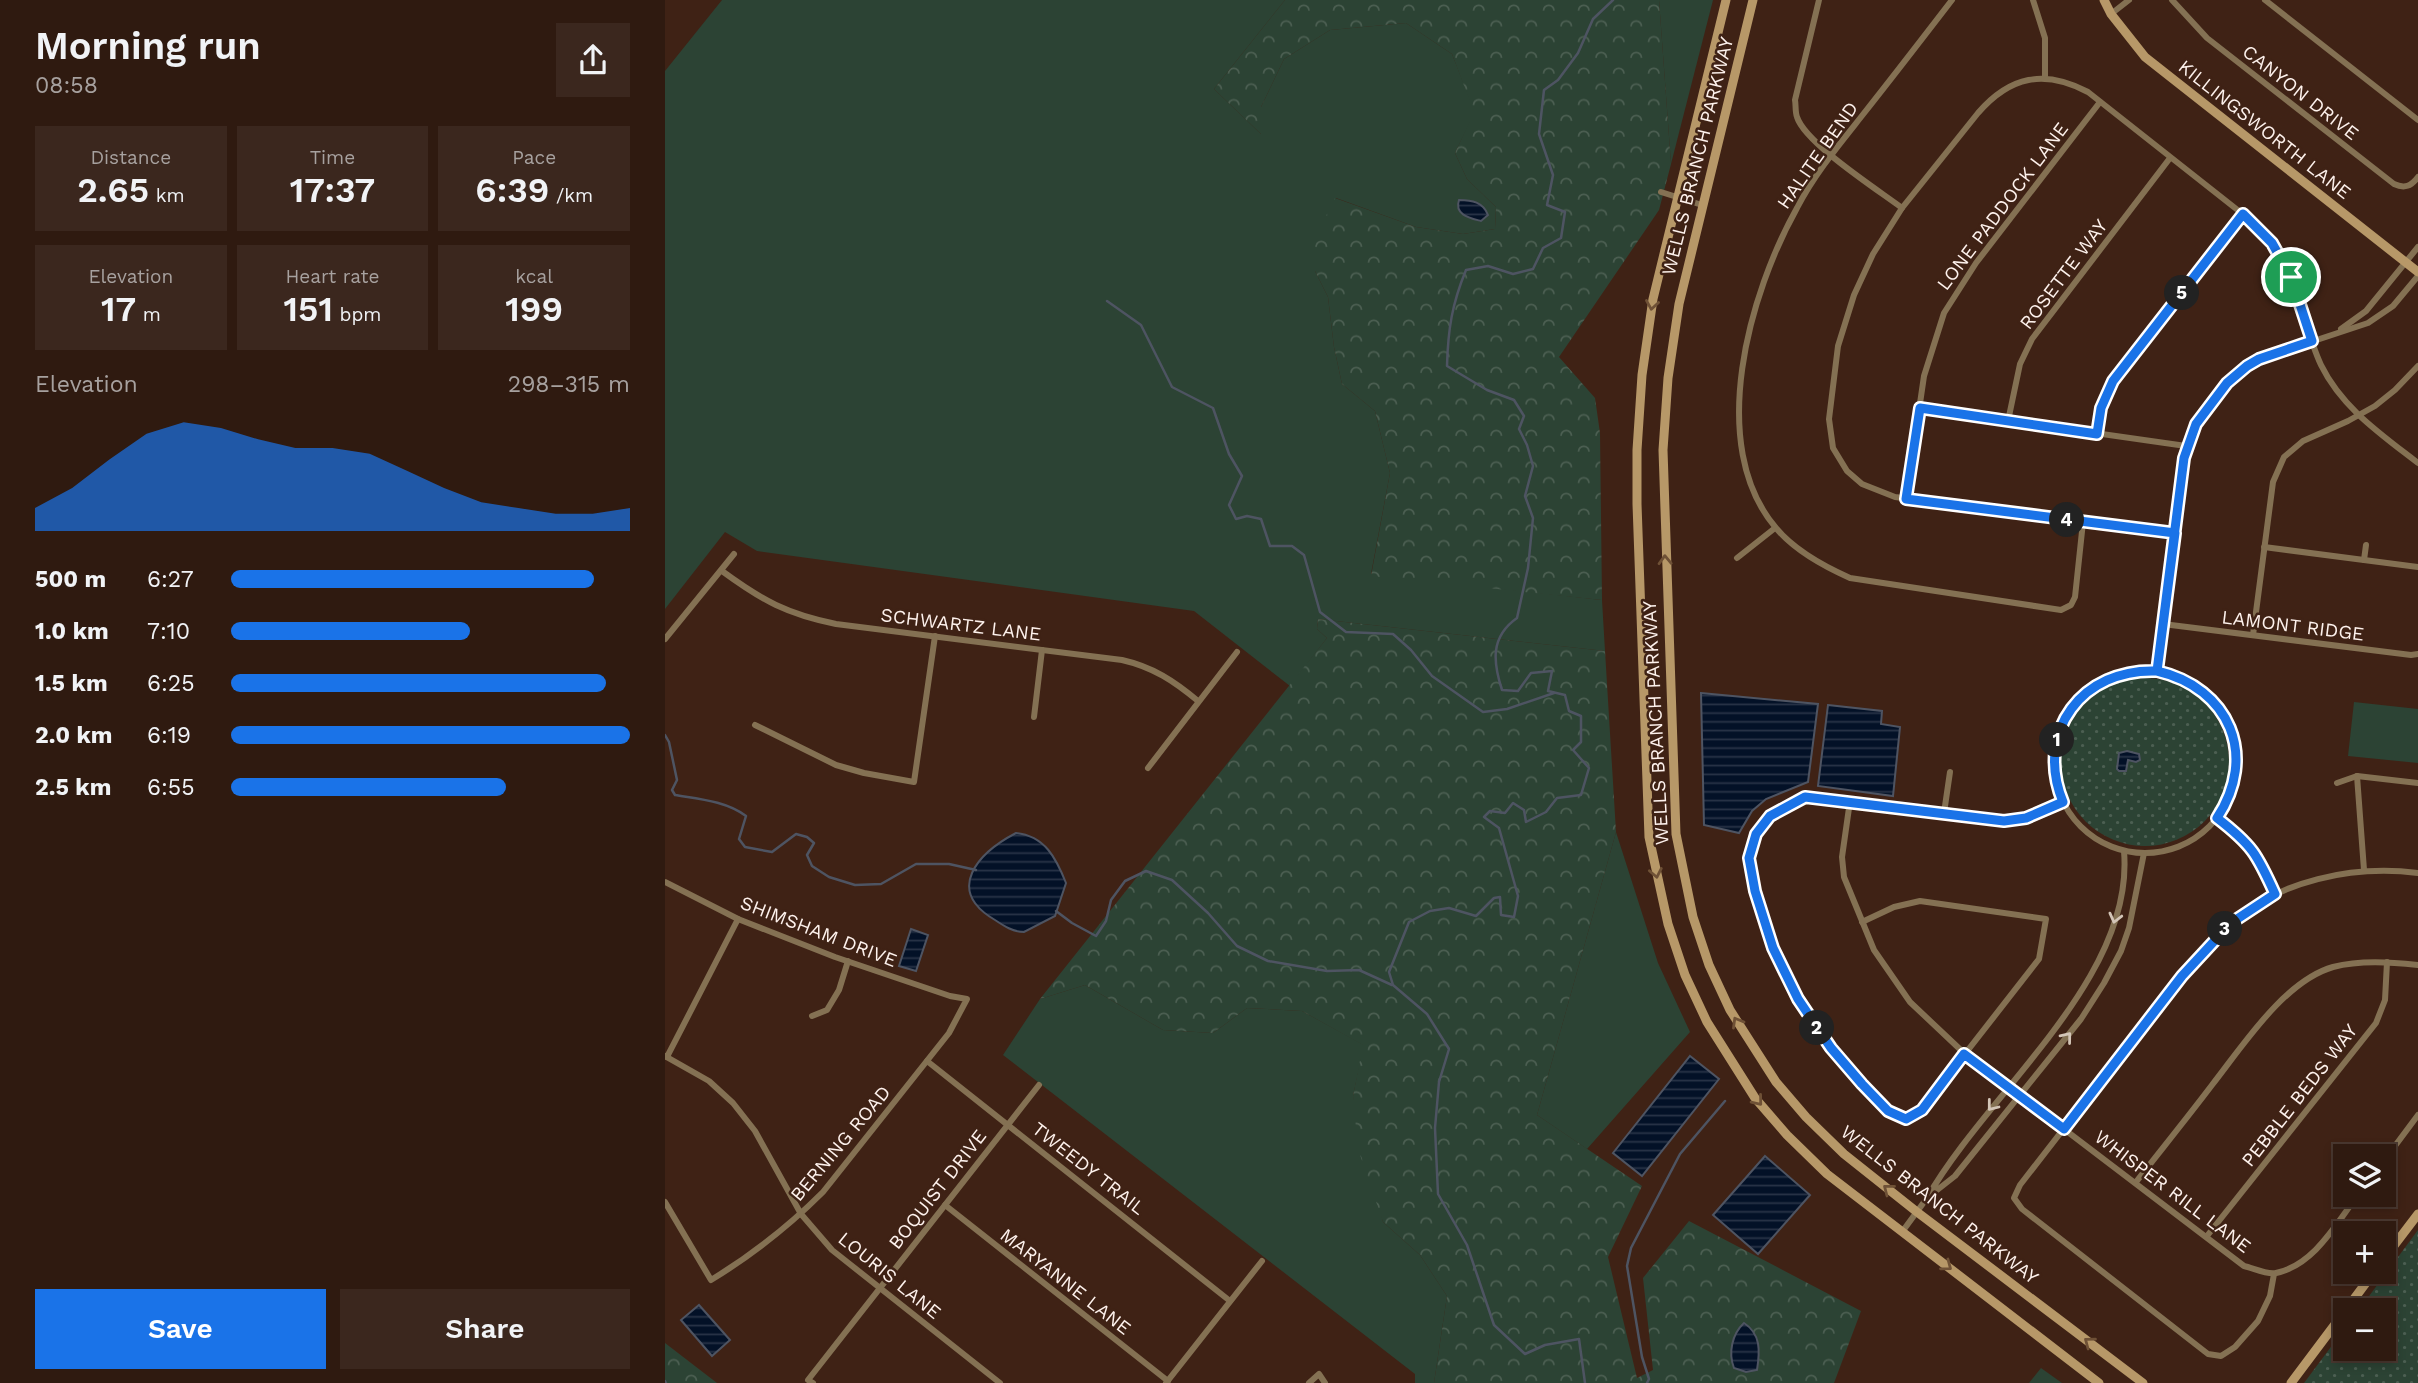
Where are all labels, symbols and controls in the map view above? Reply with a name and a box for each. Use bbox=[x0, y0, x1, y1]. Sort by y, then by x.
button: share bbox=[556, 23, 630, 97]
text: Morning run bbox=[35, 24, 261, 68]
street label: WELLS BRANCH PARKWAY bbox=[1657, 34, 1738, 278]
street label: CANYON DRIVE bbox=[2238, 40, 2363, 145]
street label: KILLINGSWORTH LANE bbox=[2174, 55, 2356, 204]
text: 08:58 bbox=[35, 72, 98, 99]
street label: HALITE BEND bbox=[1772, 97, 1863, 213]
street label: LONE PADDOCK LANE bbox=[1932, 118, 2073, 295]
text: Distance bbox=[90, 146, 171, 169]
text: Time bbox=[310, 146, 355, 169]
text: Pace bbox=[512, 146, 556, 169]
text: 2.65 bbox=[77, 169, 149, 211]
text: 17:37 bbox=[290, 169, 375, 211]
text: 6:39 bbox=[475, 169, 549, 211]
text: km bbox=[149, 184, 185, 207]
text: /km bbox=[549, 184, 593, 207]
street label: ROSETTE WAY bbox=[2015, 215, 2112, 334]
pin bbox=[2261, 247, 2321, 307]
icon: arrive bbox=[2272, 258, 2310, 296]
text: Elevation bbox=[88, 265, 173, 288]
text: Heart rate bbox=[286, 265, 379, 288]
text: kcal bbox=[515, 265, 553, 288]
pin: 5 bbox=[2165, 276, 2199, 310]
text: 5 bbox=[2176, 281, 2187, 304]
text: 17 bbox=[101, 288, 136, 330]
text: 151 bbox=[284, 288, 333, 330]
text: 199 bbox=[505, 288, 563, 330]
one-way arrow bbox=[1645, 299, 1660, 310]
text: m bbox=[136, 303, 161, 326]
text: bpm bbox=[333, 303, 381, 326]
text: Elevation bbox=[35, 371, 138, 398]
text: 298–315 m bbox=[508, 371, 630, 398]
pin: 4 bbox=[2049, 503, 2085, 538]
text: 4 bbox=[2060, 508, 2073, 531]
one-way arrow bbox=[1658, 555, 1673, 566]
text: 500 m bbox=[35, 566, 106, 593]
text: 6:27 bbox=[147, 566, 194, 593]
street label: WELLS BRANCH PARKWAY bbox=[1638, 600, 1673, 846]
street label: SCHWARTZ LANE bbox=[879, 603, 1042, 646]
street label: LAMONT RIDGE bbox=[2220, 605, 2366, 646]
text: 1.0 km bbox=[35, 618, 109, 645]
text: 7:10 bbox=[147, 618, 190, 645]
text: 1.5 km bbox=[35, 670, 108, 697]
text: 6:25 bbox=[147, 670, 195, 697]
text: 2.0 km bbox=[35, 722, 113, 749]
text: 6:19 bbox=[147, 722, 191, 749]
pin: 1 bbox=[2039, 722, 2075, 758]
text: 1 bbox=[2052, 728, 2061, 751]
text: 2.5 km bbox=[35, 774, 111, 801]
text: 6:55 bbox=[147, 774, 195, 801]
one-way arrow bbox=[1647, 867, 1662, 879]
street label: SHIMSHAM DRIVE bbox=[737, 891, 900, 972]
one-way arrow bbox=[2109, 912, 2123, 924]
pin: 3 bbox=[2207, 912, 2243, 946]
text: 3 bbox=[2219, 917, 2230, 940]
pin: 2 bbox=[1799, 1010, 1835, 1046]
one-way arrow bbox=[1732, 1016, 1745, 1029]
text: 2 bbox=[1811, 1016, 1822, 1039]
street label: PEBBLE BEDS WAY bbox=[2237, 1019, 2362, 1171]
one-way arrow bbox=[2058, 1033, 2071, 1045]
street label: BERNING ROAD bbox=[785, 1081, 895, 1206]
one-way arrow bbox=[1750, 1092, 1762, 1105]
one-way arrow bbox=[1987, 1099, 2000, 1111]
street label: TWEEDY TRAIL bbox=[1028, 1117, 1150, 1220]
street label: WELLS BRANCH PARKWAY bbox=[1836, 1120, 2043, 1289]
street label: BOQUIST DRIVE bbox=[884, 1125, 991, 1254]
street label: WHISPER RILL LANE bbox=[2090, 1125, 2255, 1258]
map controls bbox=[2333, 1144, 2396, 1361]
button: layers bbox=[2333, 1144, 2396, 1207]
one-way arrow bbox=[1884, 1185, 1896, 1198]
button: + bbox=[2333, 1221, 2396, 1284]
street label: MARYANNE LANE bbox=[996, 1223, 1136, 1340]
street label: LOURIS LANE bbox=[834, 1227, 946, 1324]
one-way arrow bbox=[1939, 1258, 1951, 1271]
button: Save bbox=[35, 1289, 326, 1369]
button: Share bbox=[340, 1289, 630, 1369]
button: − bbox=[2333, 1298, 2396, 1361]
one-way arrow bbox=[2084, 1337, 2096, 1350]

